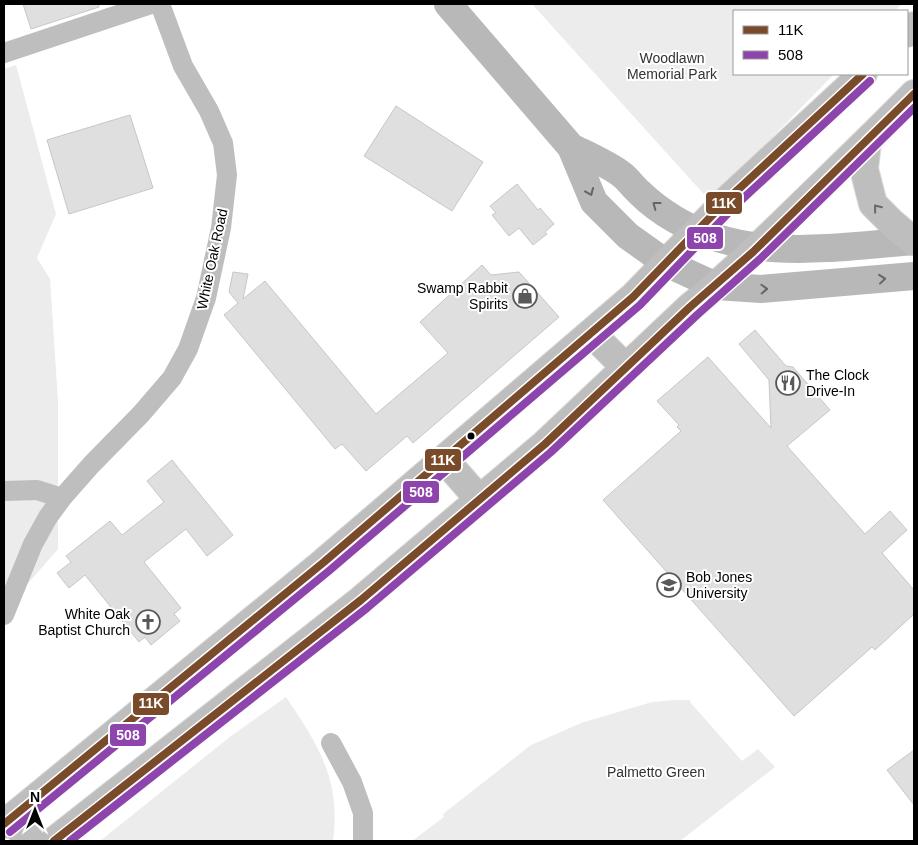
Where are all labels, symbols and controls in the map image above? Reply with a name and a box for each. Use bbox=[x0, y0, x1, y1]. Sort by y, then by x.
legend bbox=[733, 10, 908, 75]
text: 11K bbox=[778, 21, 804, 38]
text: 508 bbox=[778, 46, 803, 63]
park label: Woodlawn Memorial Park bbox=[627, 50, 718, 82]
one-way arrow bbox=[584, 187, 594, 195]
line badge: 11K bbox=[705, 191, 743, 215]
text: 11K bbox=[712, 195, 736, 211]
one-way arrow bbox=[653, 203, 662, 211]
one-way arrow bbox=[874, 204, 883, 213]
street label: White Oak Road bbox=[193, 207, 231, 311]
line badge: 508 bbox=[686, 226, 724, 250]
text: 508 bbox=[693, 230, 717, 246]
one-way arrow bbox=[878, 274, 886, 285]
place label: Swamp Rabbit Spirits bbox=[417, 280, 508, 312]
shop icon: Swamp Rabbit Spirits bbox=[512, 283, 538, 309]
one-way arrow bbox=[760, 283, 768, 294]
place label: The Clock Drive-In bbox=[806, 367, 870, 399]
restaurant icon: The Clock Drive-In bbox=[775, 370, 801, 396]
unlabelled marker bbox=[466, 431, 476, 441]
line badge: 11K bbox=[424, 448, 462, 472]
text: 11K bbox=[431, 452, 455, 468]
line badge: 508 bbox=[402, 480, 440, 504]
text: 508 bbox=[409, 484, 433, 500]
place label: Bob Jones University bbox=[686, 569, 752, 601]
school or university icon: Bob Jones University bbox=[656, 572, 682, 598]
place label: White Oak Baptist Church bbox=[38, 606, 131, 638]
church icon: White Oak Baptist Church bbox=[135, 609, 161, 635]
line badge: 11K bbox=[132, 692, 170, 716]
text: 11K bbox=[139, 695, 163, 711]
line badge: 508 bbox=[109, 723, 147, 747]
text: 508 bbox=[116, 727, 140, 743]
park label: Palmetto Green bbox=[607, 764, 705, 780]
north arrow bbox=[10, 785, 60, 835]
text: N bbox=[30, 789, 40, 805]

